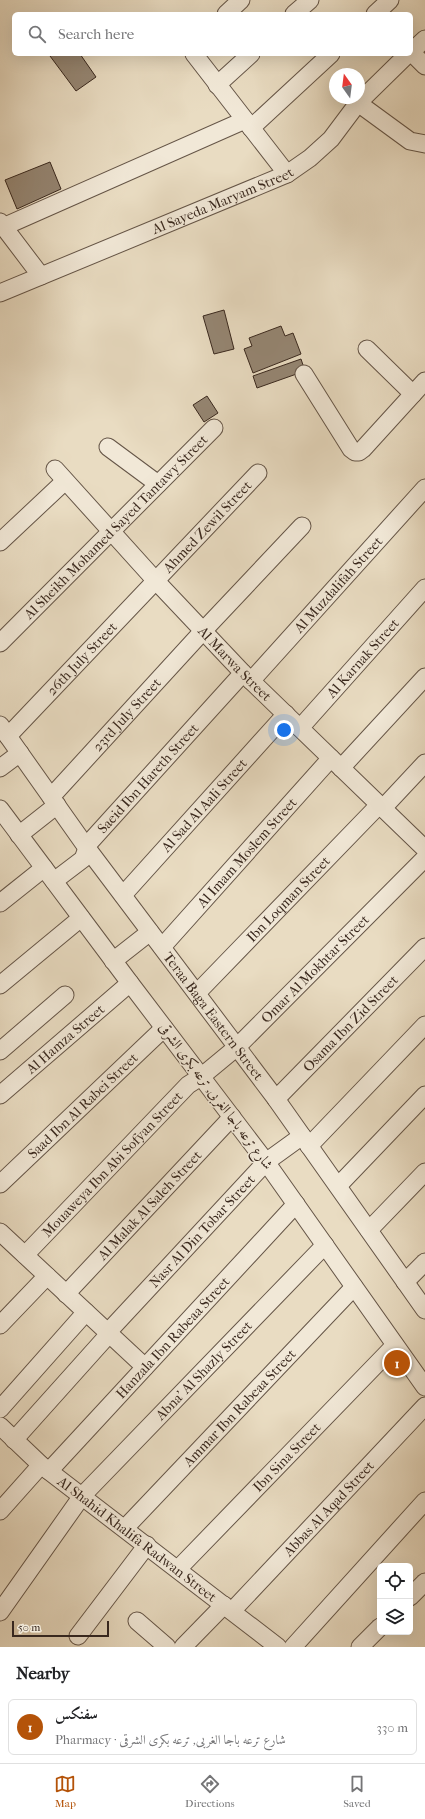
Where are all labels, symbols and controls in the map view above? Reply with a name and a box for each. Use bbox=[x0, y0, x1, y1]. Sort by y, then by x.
search box bbox=[12, 12, 413, 56]
icon: search bbox=[26, 23, 48, 45]
text: Search here bbox=[58, 25, 134, 43]
north arrow bbox=[329, 68, 365, 104]
street label: Al Sayeda Maryam Street bbox=[149, 164, 297, 238]
street label: Al Sheikh Mohamed Sayed Tantawy Street bbox=[20, 431, 211, 623]
street label: Ahmed Zewil Street bbox=[159, 477, 255, 577]
street label: Al Muzdalifah Street bbox=[290, 533, 386, 637]
street label: Al Karnak Street bbox=[322, 615, 402, 702]
street label: 26th July Street bbox=[43, 618, 121, 699]
street label: Al Marwa Street bbox=[194, 622, 275, 705]
street label: 23rd July Street bbox=[89, 674, 164, 755]
street label: Saeid Ibn Hareth Street bbox=[94, 720, 202, 837]
your location bbox=[274, 720, 294, 740]
street label: Al Sad Al Aali Street bbox=[157, 755, 250, 856]
street label: Al Imam Moslem Street bbox=[192, 794, 300, 911]
street label: Ibn Loqman Street bbox=[243, 852, 334, 945]
street label: Omar Al Mokhtar Street bbox=[257, 911, 372, 1027]
street label: Teraa Baga Eastern Street bbox=[160, 949, 267, 1083]
street label: Osama Ibn Zid Street bbox=[299, 971, 401, 1075]
street label: Al Hamza Street bbox=[22, 1000, 108, 1078]
street label: شارع ترعه باجا الغربى, ترعه بكرى الشرقى bbox=[153, 1019, 277, 1175]
street label: Saad Ibn Al Rabei Street bbox=[24, 1049, 141, 1162]
street label: Mouaweya Ibn Abi Sofyan Street bbox=[38, 1088, 186, 1241]
street label: Al Malak Al Saleh Street bbox=[93, 1147, 205, 1264]
street label: Nasr Al Din Tobar Street bbox=[145, 1171, 259, 1291]
street label: Hanzala Ibn Rabeaa Street bbox=[112, 1273, 233, 1402]
street label: Abna' Al Shazly Street bbox=[151, 1317, 256, 1424]
street label: Ammar Ibn Rabeaa Street bbox=[179, 1345, 299, 1471]
pin: 1 bbox=[384, 1348, 410, 1378]
street label: Ibn Sina Street bbox=[249, 1419, 324, 1495]
street label: Abbas Al Aqad Street bbox=[279, 1457, 378, 1560]
street label: Al Shahid Khalifa Radwan Street bbox=[54, 1472, 220, 1605]
map controls bbox=[377, 1563, 413, 1635]
button: locate bbox=[377, 1563, 413, 1599]
button: layers bbox=[377, 1599, 413, 1635]
scale bar bbox=[12, 1619, 109, 1638]
text: 50 m bbox=[18, 1621, 40, 1634]
text: Nearby bbox=[16, 1663, 70, 1683]
text: سفنكس bbox=[55, 1705, 98, 1723]
text: 1 bbox=[28, 1720, 32, 1735]
text: 330 m bbox=[377, 1720, 408, 1735]
text: Pharmacy · شارع ترعه باجا الغربى, ترعه بكرى الشرقى bbox=[55, 1732, 286, 1747]
tab: Map bbox=[54, 1773, 76, 1810]
tab: Directions bbox=[185, 1773, 235, 1810]
tab: Saved bbox=[343, 1773, 371, 1810]

